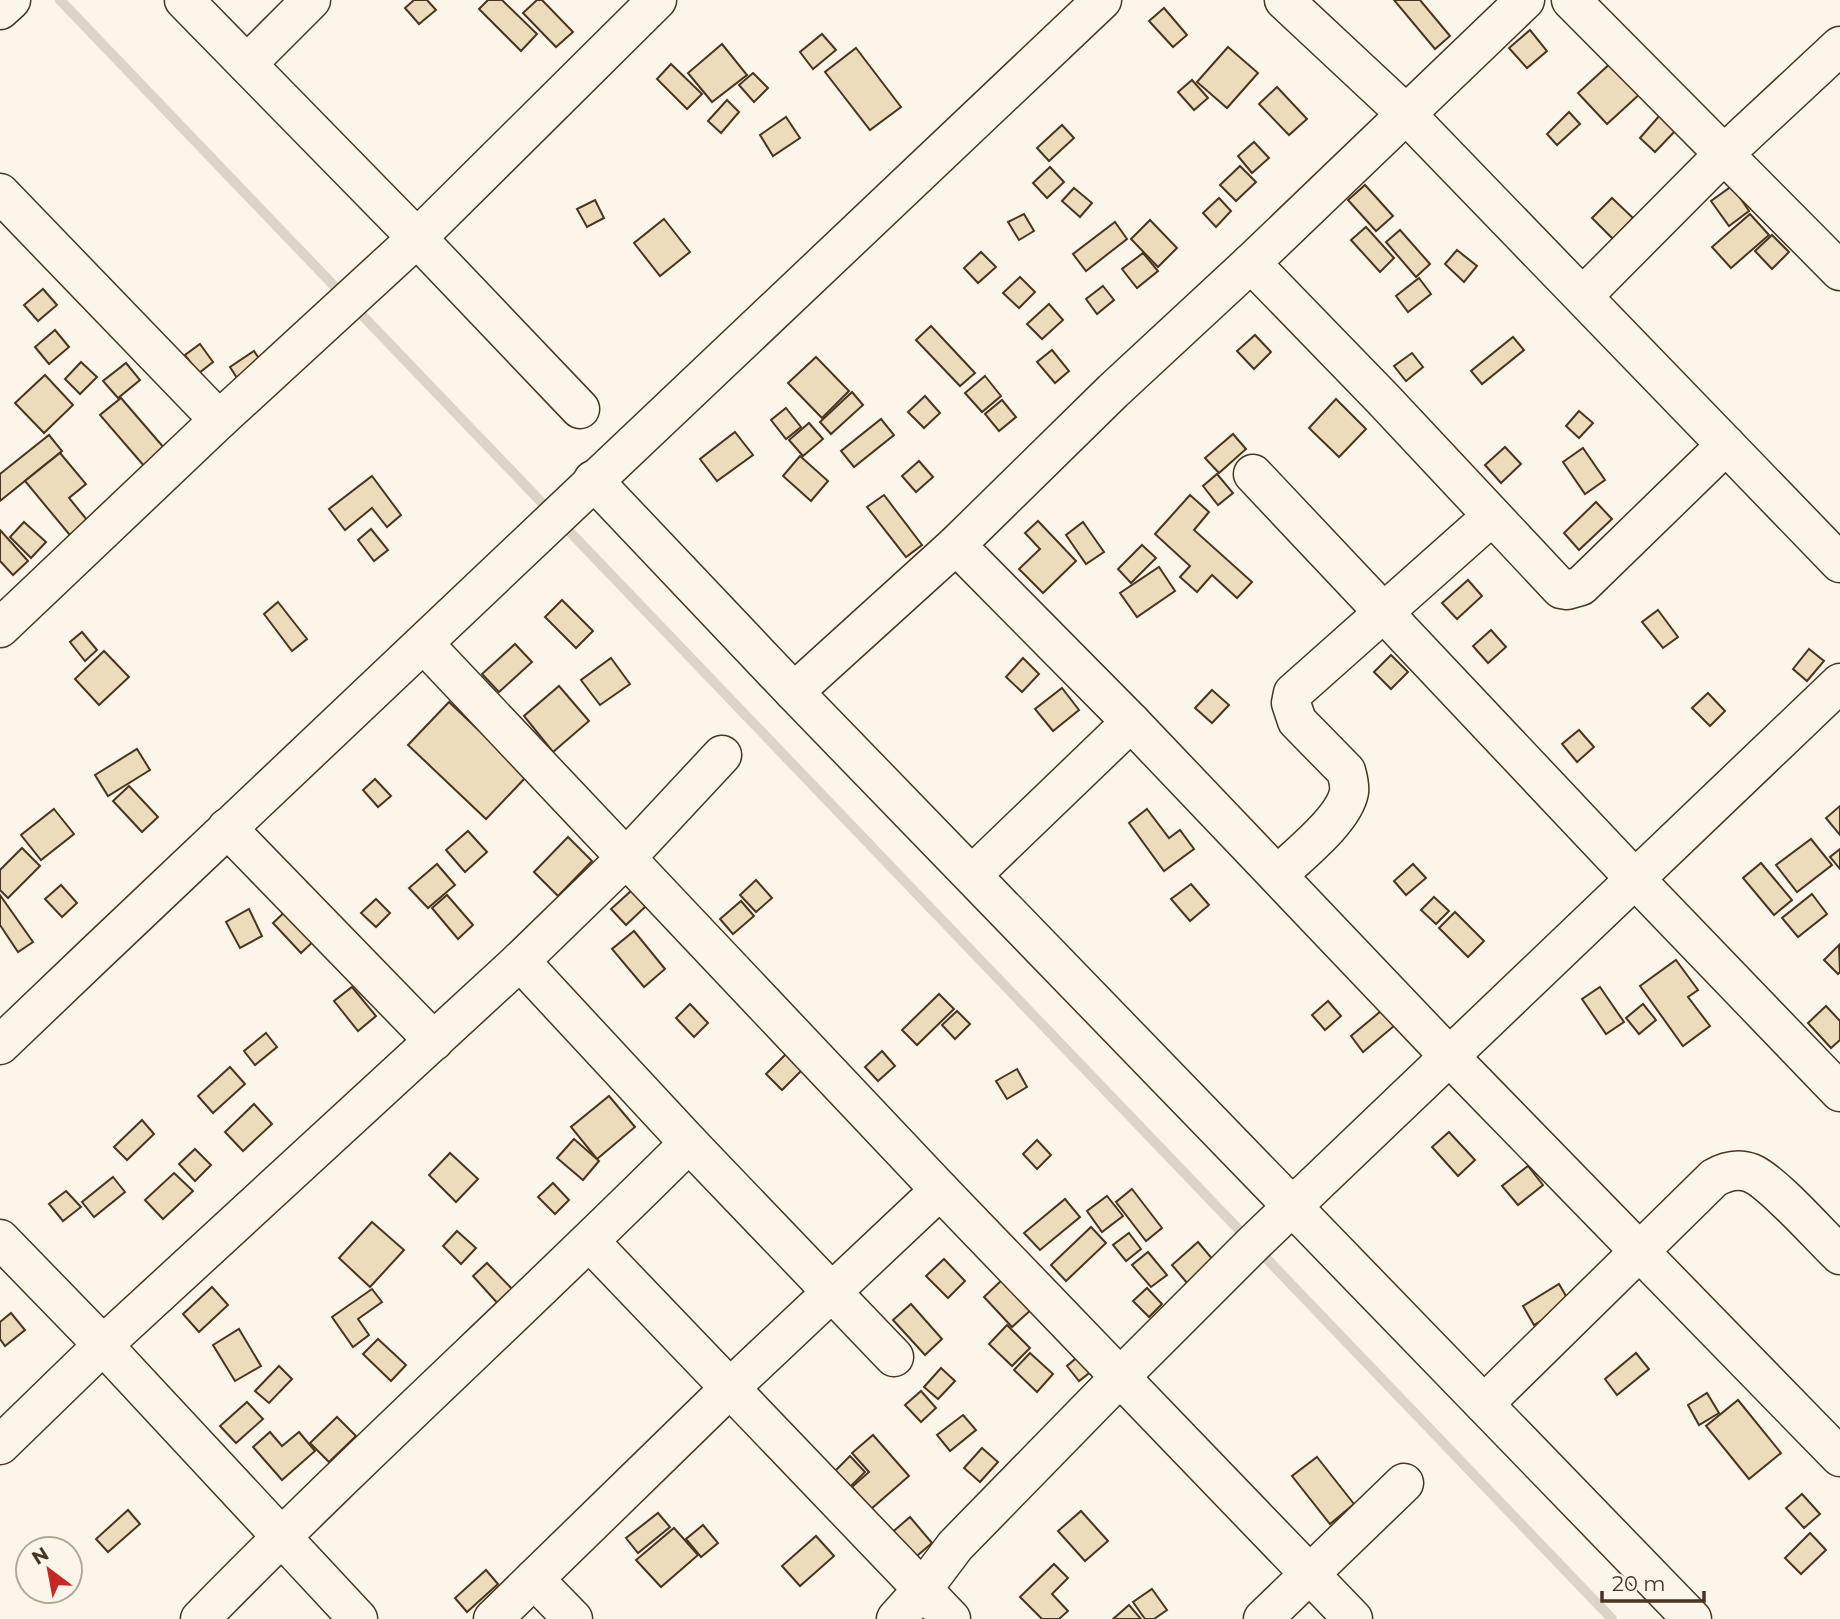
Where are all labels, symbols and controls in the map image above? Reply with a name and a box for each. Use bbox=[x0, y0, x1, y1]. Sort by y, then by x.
north arrow bbox=[14, 1535, 84, 1605]
text: N bbox=[28, 1542, 53, 1570]
scale bar bbox=[1602, 1560, 1703, 1604]
text: 20 m bbox=[1612, 1571, 1666, 1596]

